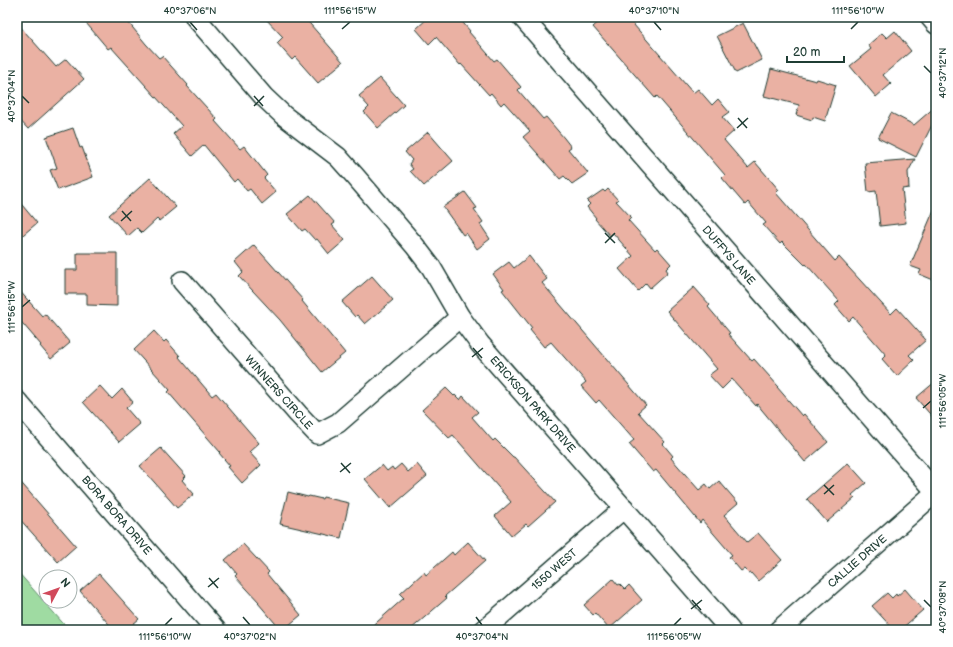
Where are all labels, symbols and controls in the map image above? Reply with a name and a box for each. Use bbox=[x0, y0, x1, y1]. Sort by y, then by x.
text: 40°37'06"N bbox=[163, 5, 217, 17]
text: 111°56'15"W bbox=[324, 5, 376, 17]
text: 40°37'10"N bbox=[629, 5, 679, 17]
text: 111°56'10"W bbox=[832, 5, 884, 17]
scale bar bbox=[787, 38, 844, 64]
text: 20 m bbox=[793, 45, 820, 60]
text: 40°37'12"N bbox=[937, 48, 949, 98]
text: 40°37'04"N bbox=[6, 69, 18, 123]
street label: DUFFYS LANE bbox=[700, 223, 758, 287]
text: 111°56'15"W bbox=[6, 281, 18, 333]
street label: WINNERS CIRCLE bbox=[242, 353, 315, 432]
street label: ERICKSON PARK DRIVE bbox=[487, 353, 578, 455]
text: 111°56'05"W bbox=[937, 374, 949, 428]
street label: BORA BORA DRIVE bbox=[79, 473, 154, 557]
street label: CALLIE DRIVE bbox=[825, 532, 890, 591]
street label: 1550 WEST bbox=[529, 546, 580, 593]
north arrow bbox=[38, 569, 78, 609]
text: N bbox=[58, 575, 73, 590]
text: 40°37'08"N bbox=[937, 581, 949, 633]
text: 111°56'10"W bbox=[139, 631, 191, 643]
text: 40°37'02"N bbox=[224, 631, 276, 643]
text: 40°37'04"N bbox=[455, 631, 509, 643]
text: 111°56'05"W bbox=[647, 631, 701, 643]

